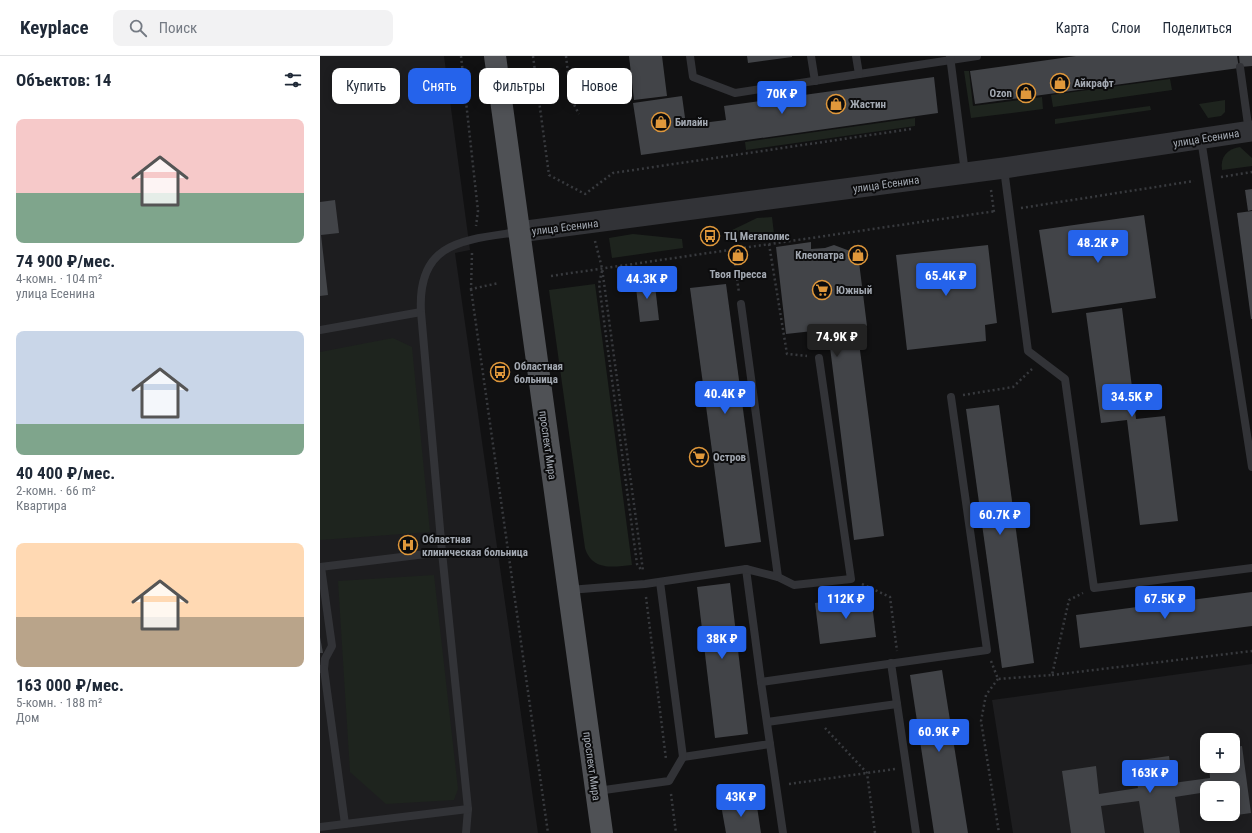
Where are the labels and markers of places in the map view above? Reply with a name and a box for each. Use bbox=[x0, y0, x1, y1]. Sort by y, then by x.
shop icon: Айкрафт bbox=[1049, 72, 1071, 94]
place label: Айкрафт bbox=[1074, 77, 1114, 90]
pin: 70K ₽ bbox=[754, 81, 810, 115]
shop icon: Ozon bbox=[1015, 82, 1037, 104]
place label: Ozon bbox=[990, 87, 1012, 100]
shop icon: Жастин bbox=[825, 93, 847, 115]
place label: Жастин bbox=[850, 98, 886, 111]
shop icon: Билайн bbox=[650, 111, 672, 133]
place label: Билайн bbox=[675, 116, 708, 129]
bus stop icon: ТЦ Мегаполис bbox=[699, 225, 721, 247]
place label: ТЦ Мегаполис bbox=[724, 230, 790, 243]
pin: 48.2K ₽ bbox=[1061, 230, 1135, 264]
shop icon: Твоя Пресса bbox=[727, 244, 749, 266]
shop icon: Клеопатра bbox=[847, 244, 869, 266]
place label: Клеопатра bbox=[795, 249, 844, 262]
pin: 65.4K ₽ bbox=[909, 263, 983, 297]
pin: 44.3K ₽ bbox=[610, 266, 684, 300]
place label: Твоя Пресса bbox=[709, 268, 767, 281]
supermarket icon: Южный bbox=[811, 279, 833, 301]
place label: Южный bbox=[836, 284, 872, 297]
pin: 74.9K ₽ bbox=[800, 324, 874, 358]
place label: Областная больница bbox=[514, 360, 563, 386]
bus stop icon: Областная больница bbox=[489, 361, 511, 383]
pin: 40.4K ₽ bbox=[688, 381, 762, 415]
pin: 34.5K ₽ bbox=[1095, 384, 1169, 418]
supermarket icon: Остров bbox=[688, 446, 710, 468]
place label: Остров bbox=[713, 451, 747, 464]
pin: 60.7K ₽ bbox=[963, 502, 1037, 536]
place label: Областная клиническая больница bbox=[422, 533, 528, 559]
hospital icon: Областная клиническая больница bbox=[397, 534, 419, 556]
pin: 112K ₽ bbox=[813, 586, 879, 620]
pin: 67.5K ₽ bbox=[1128, 586, 1202, 620]
pin: 38K ₽ bbox=[694, 626, 750, 660]
pin: 60.9K ₽ bbox=[902, 719, 976, 753]
pin: 163K ₽ bbox=[1117, 760, 1183, 794]
pin: 43K ₽ bbox=[713, 784, 769, 818]

